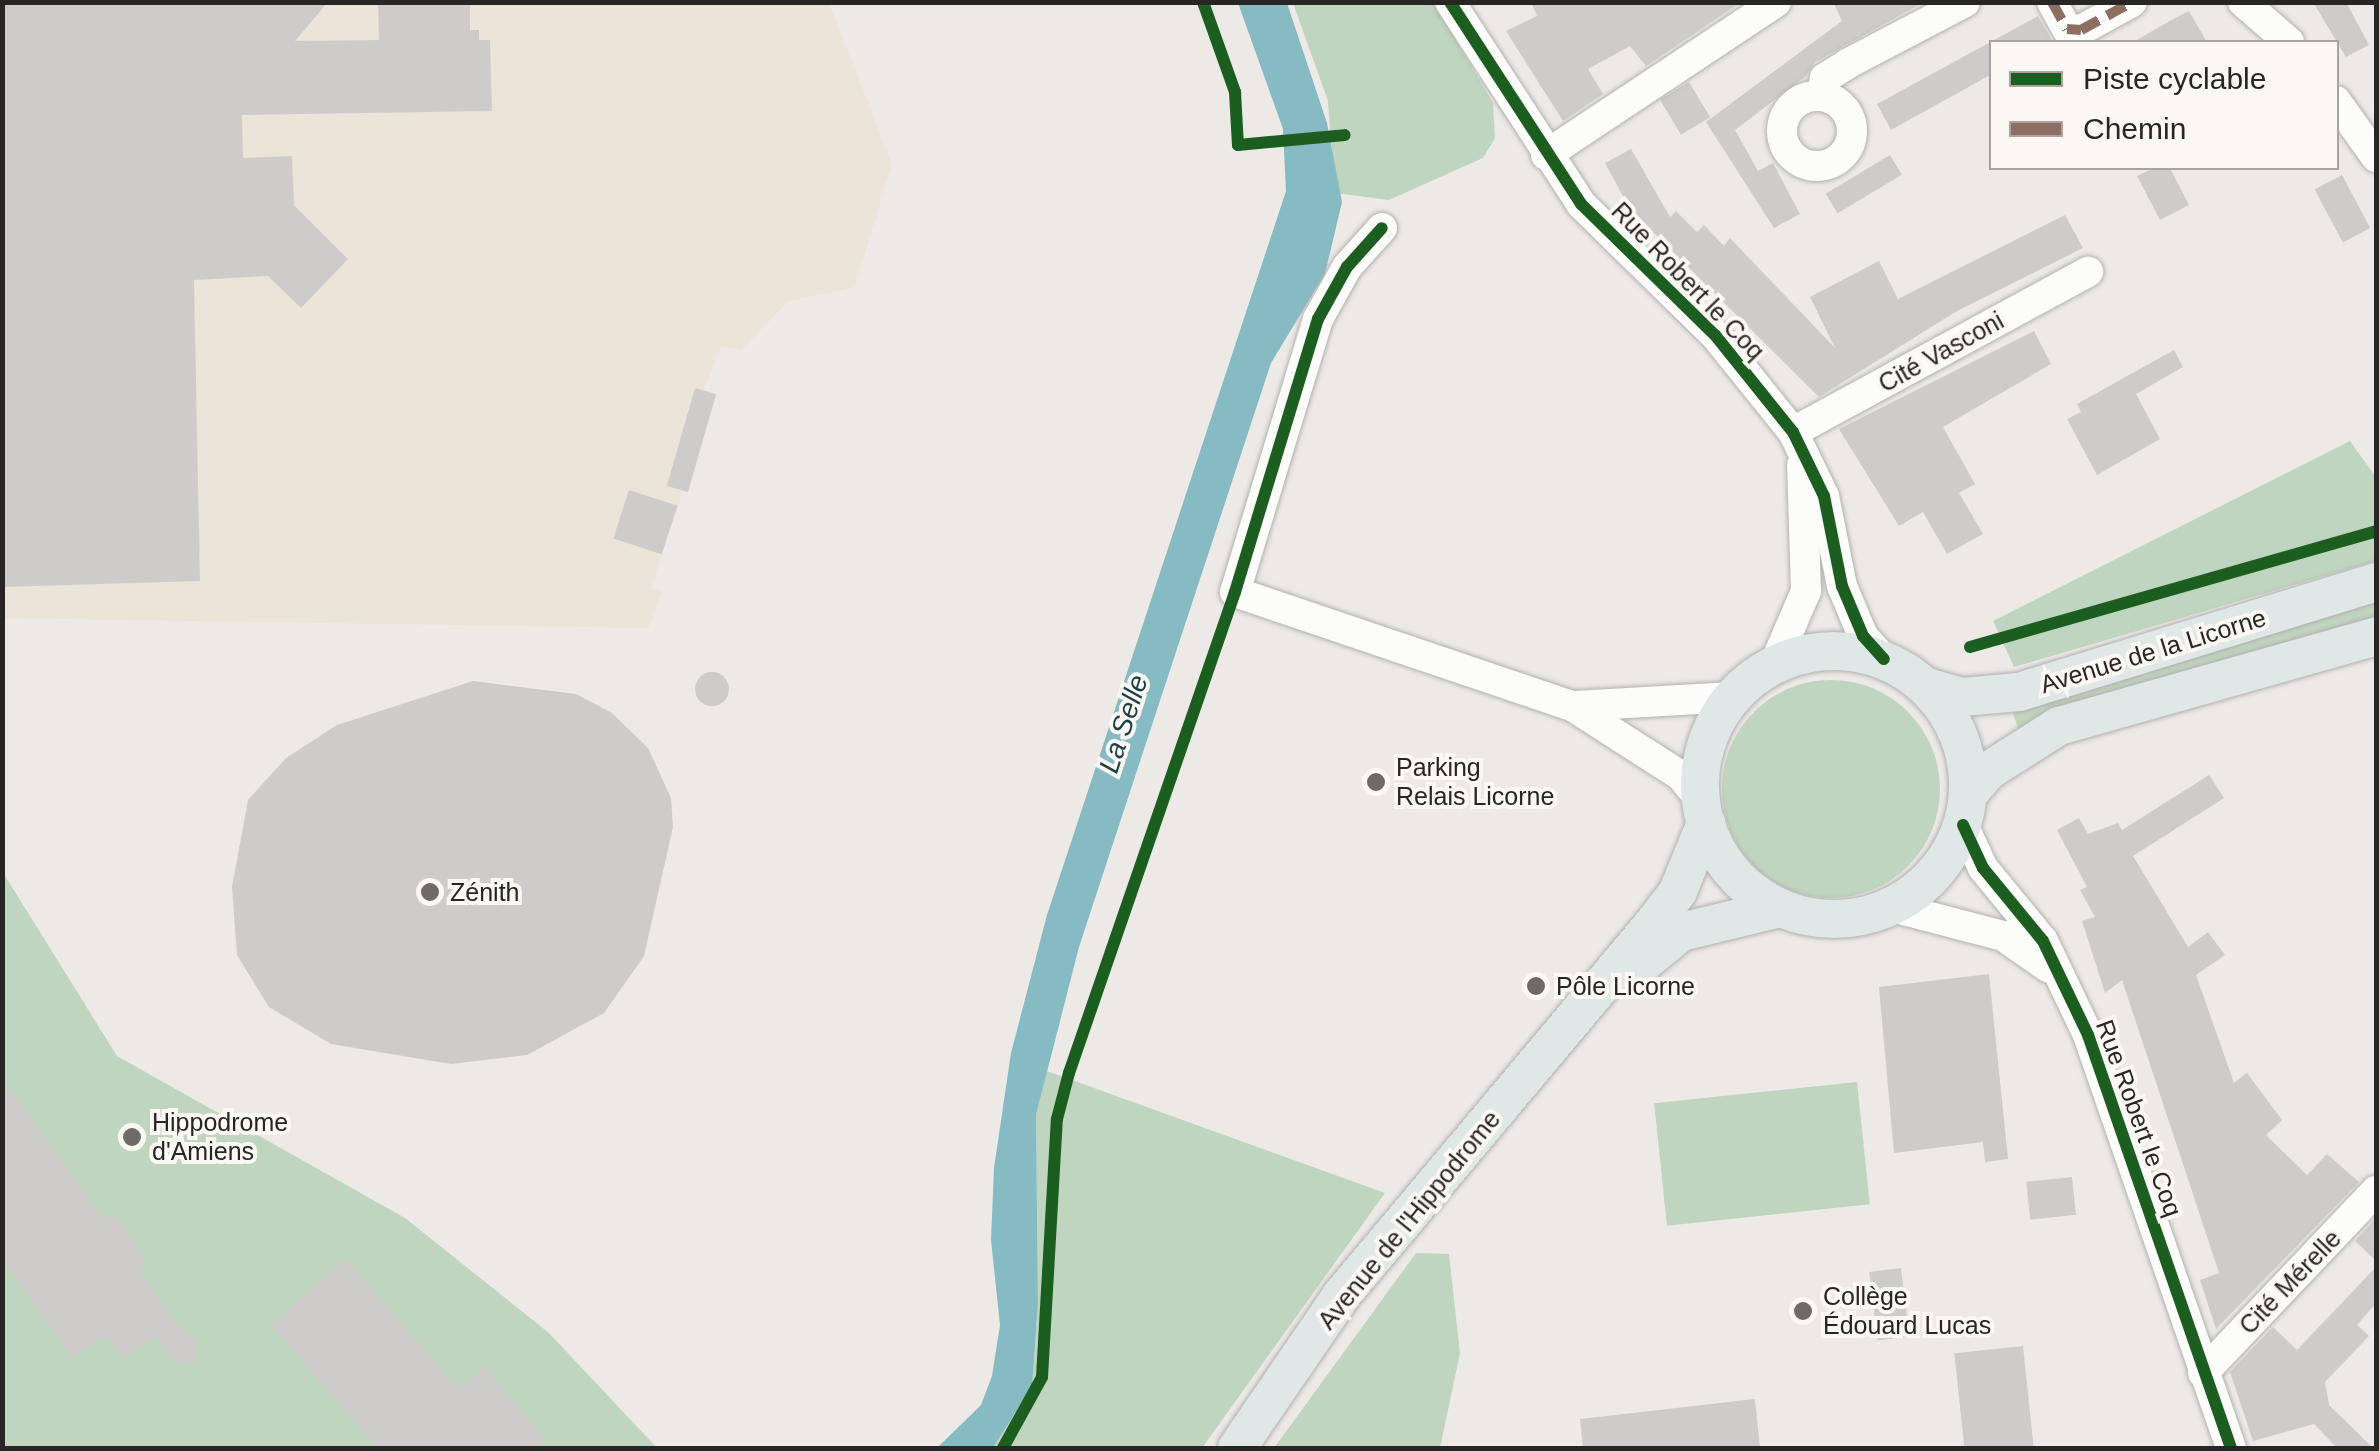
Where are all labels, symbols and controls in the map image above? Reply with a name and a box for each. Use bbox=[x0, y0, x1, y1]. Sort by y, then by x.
legend bbox=[1989, 40, 2339, 170]
text: Piste cyclable bbox=[2083, 62, 2266, 95]
text: Chemin bbox=[2083, 112, 2186, 145]
street label: Rue Robert le Coq bbox=[1605, 196, 1771, 366]
street label: Cité Vasconi bbox=[1873, 305, 2009, 399]
street label: Avenue de la Licorne bbox=[2037, 602, 2269, 700]
water label: La Selle bbox=[1092, 671, 1156, 777]
place label: Parking Relais Licorne bbox=[1396, 753, 1554, 812]
marker: Parking Relais Licorne bbox=[1365, 771, 1387, 793]
place label: Zénith bbox=[450, 877, 519, 907]
marker: Zénith bbox=[419, 881, 441, 903]
place label: Pôle Licorne bbox=[1556, 971, 1695, 1001]
marker: Pôle Licorne bbox=[1525, 975, 1547, 997]
street label: Rue Robert le Coq bbox=[2089, 1016, 2189, 1220]
street label: Avenue de l'Hippodrome bbox=[1312, 1105, 1506, 1335]
place label: Hippodrome d'Amiens bbox=[152, 1108, 288, 1167]
marker: Hippodrome d'Amiens bbox=[121, 1126, 143, 1148]
street label: Cité Mérelle bbox=[2233, 1224, 2347, 1340]
place label: Collège Édouard Lucas bbox=[1823, 1282, 1991, 1341]
marker: Collège Édouard Lucas bbox=[1792, 1300, 1814, 1322]

